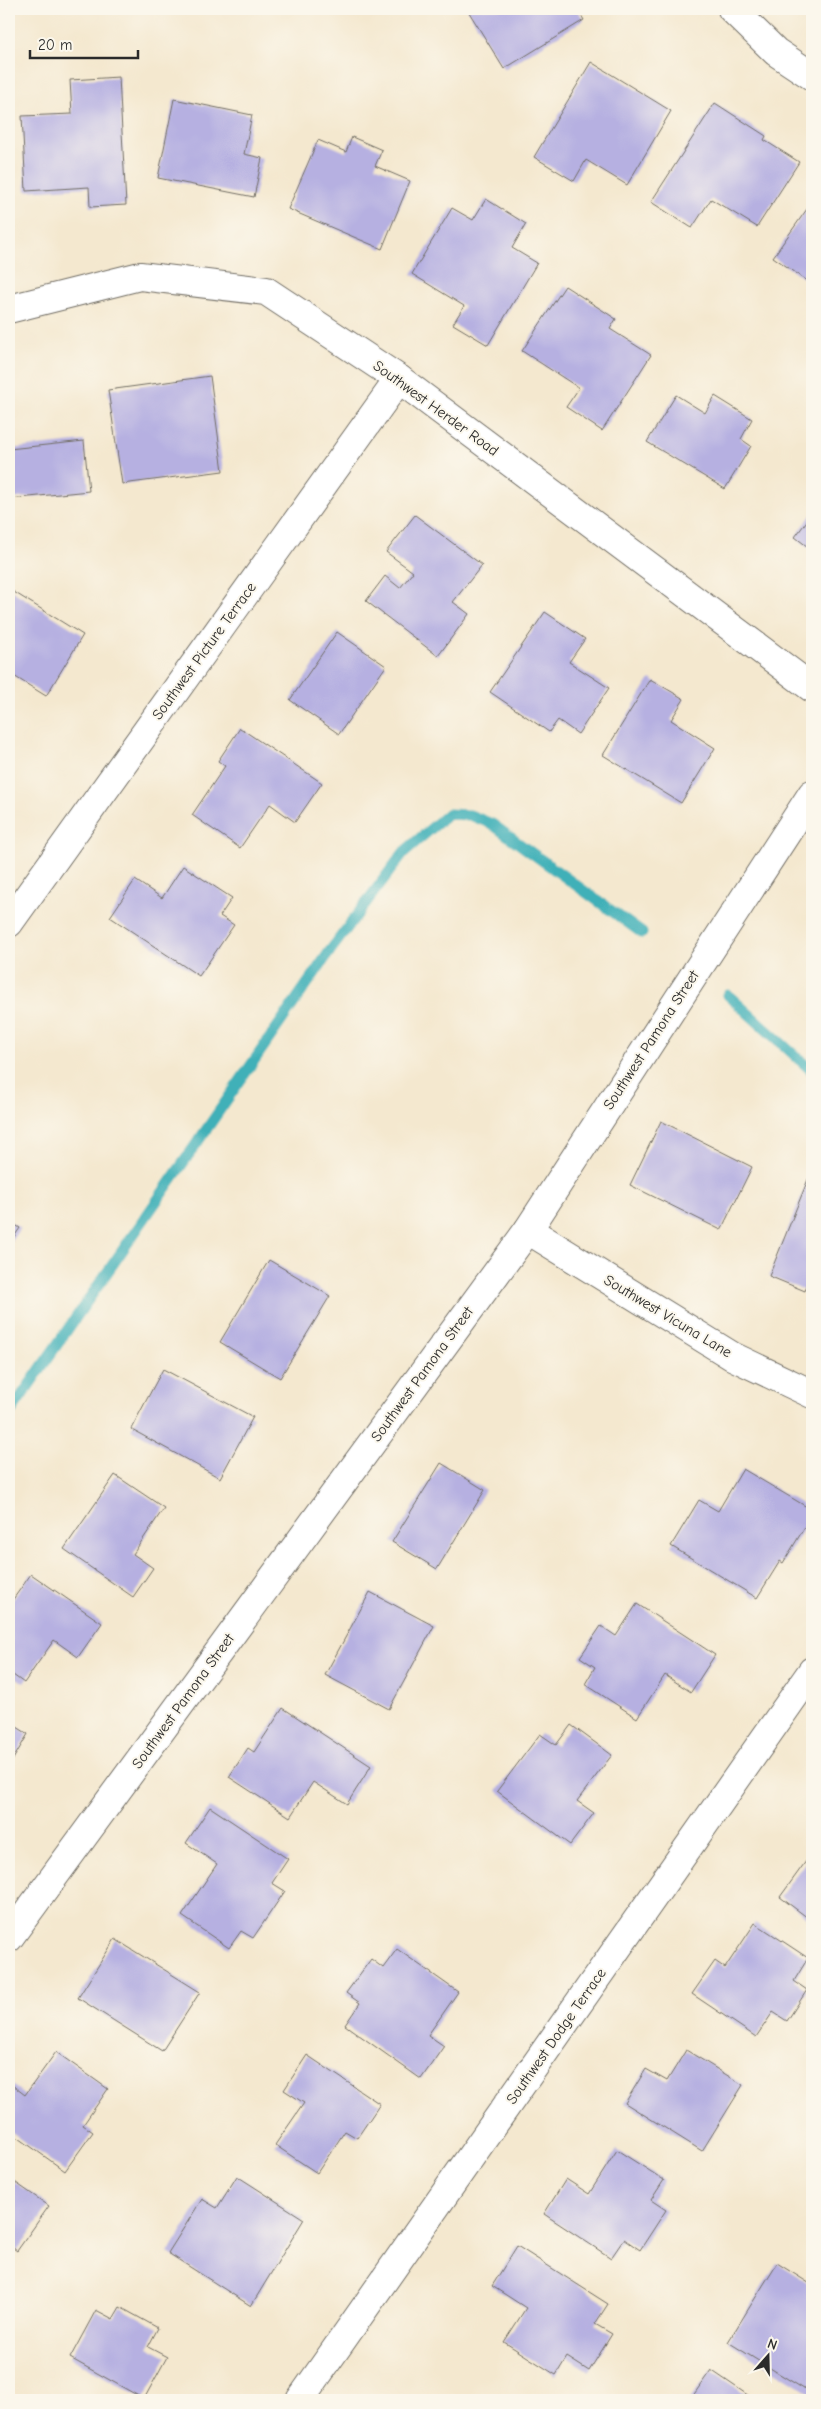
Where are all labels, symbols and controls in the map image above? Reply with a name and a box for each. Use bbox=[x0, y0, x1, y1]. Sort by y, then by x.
scale bar bbox=[30, 28, 138, 60]
text: 20 m bbox=[38, 36, 72, 54]
street label: Southwest Herder Road bbox=[370, 356, 502, 460]
street label: Southwest Picture Terrace bbox=[148, 578, 260, 723]
street label: Southwest Pamona Street bbox=[599, 966, 703, 1113]
street label: Southwest Vicuna Lane bbox=[601, 1271, 736, 1362]
street label: Southwest Pamona Street bbox=[367, 1302, 477, 1445]
street label: Southwest Pamona Street bbox=[128, 1629, 238, 1772]
street label: Southwest Dodge Terrace bbox=[502, 1964, 610, 2108]
north arrow bbox=[744, 2332, 794, 2382]
text: N bbox=[765, 2335, 779, 2354]

